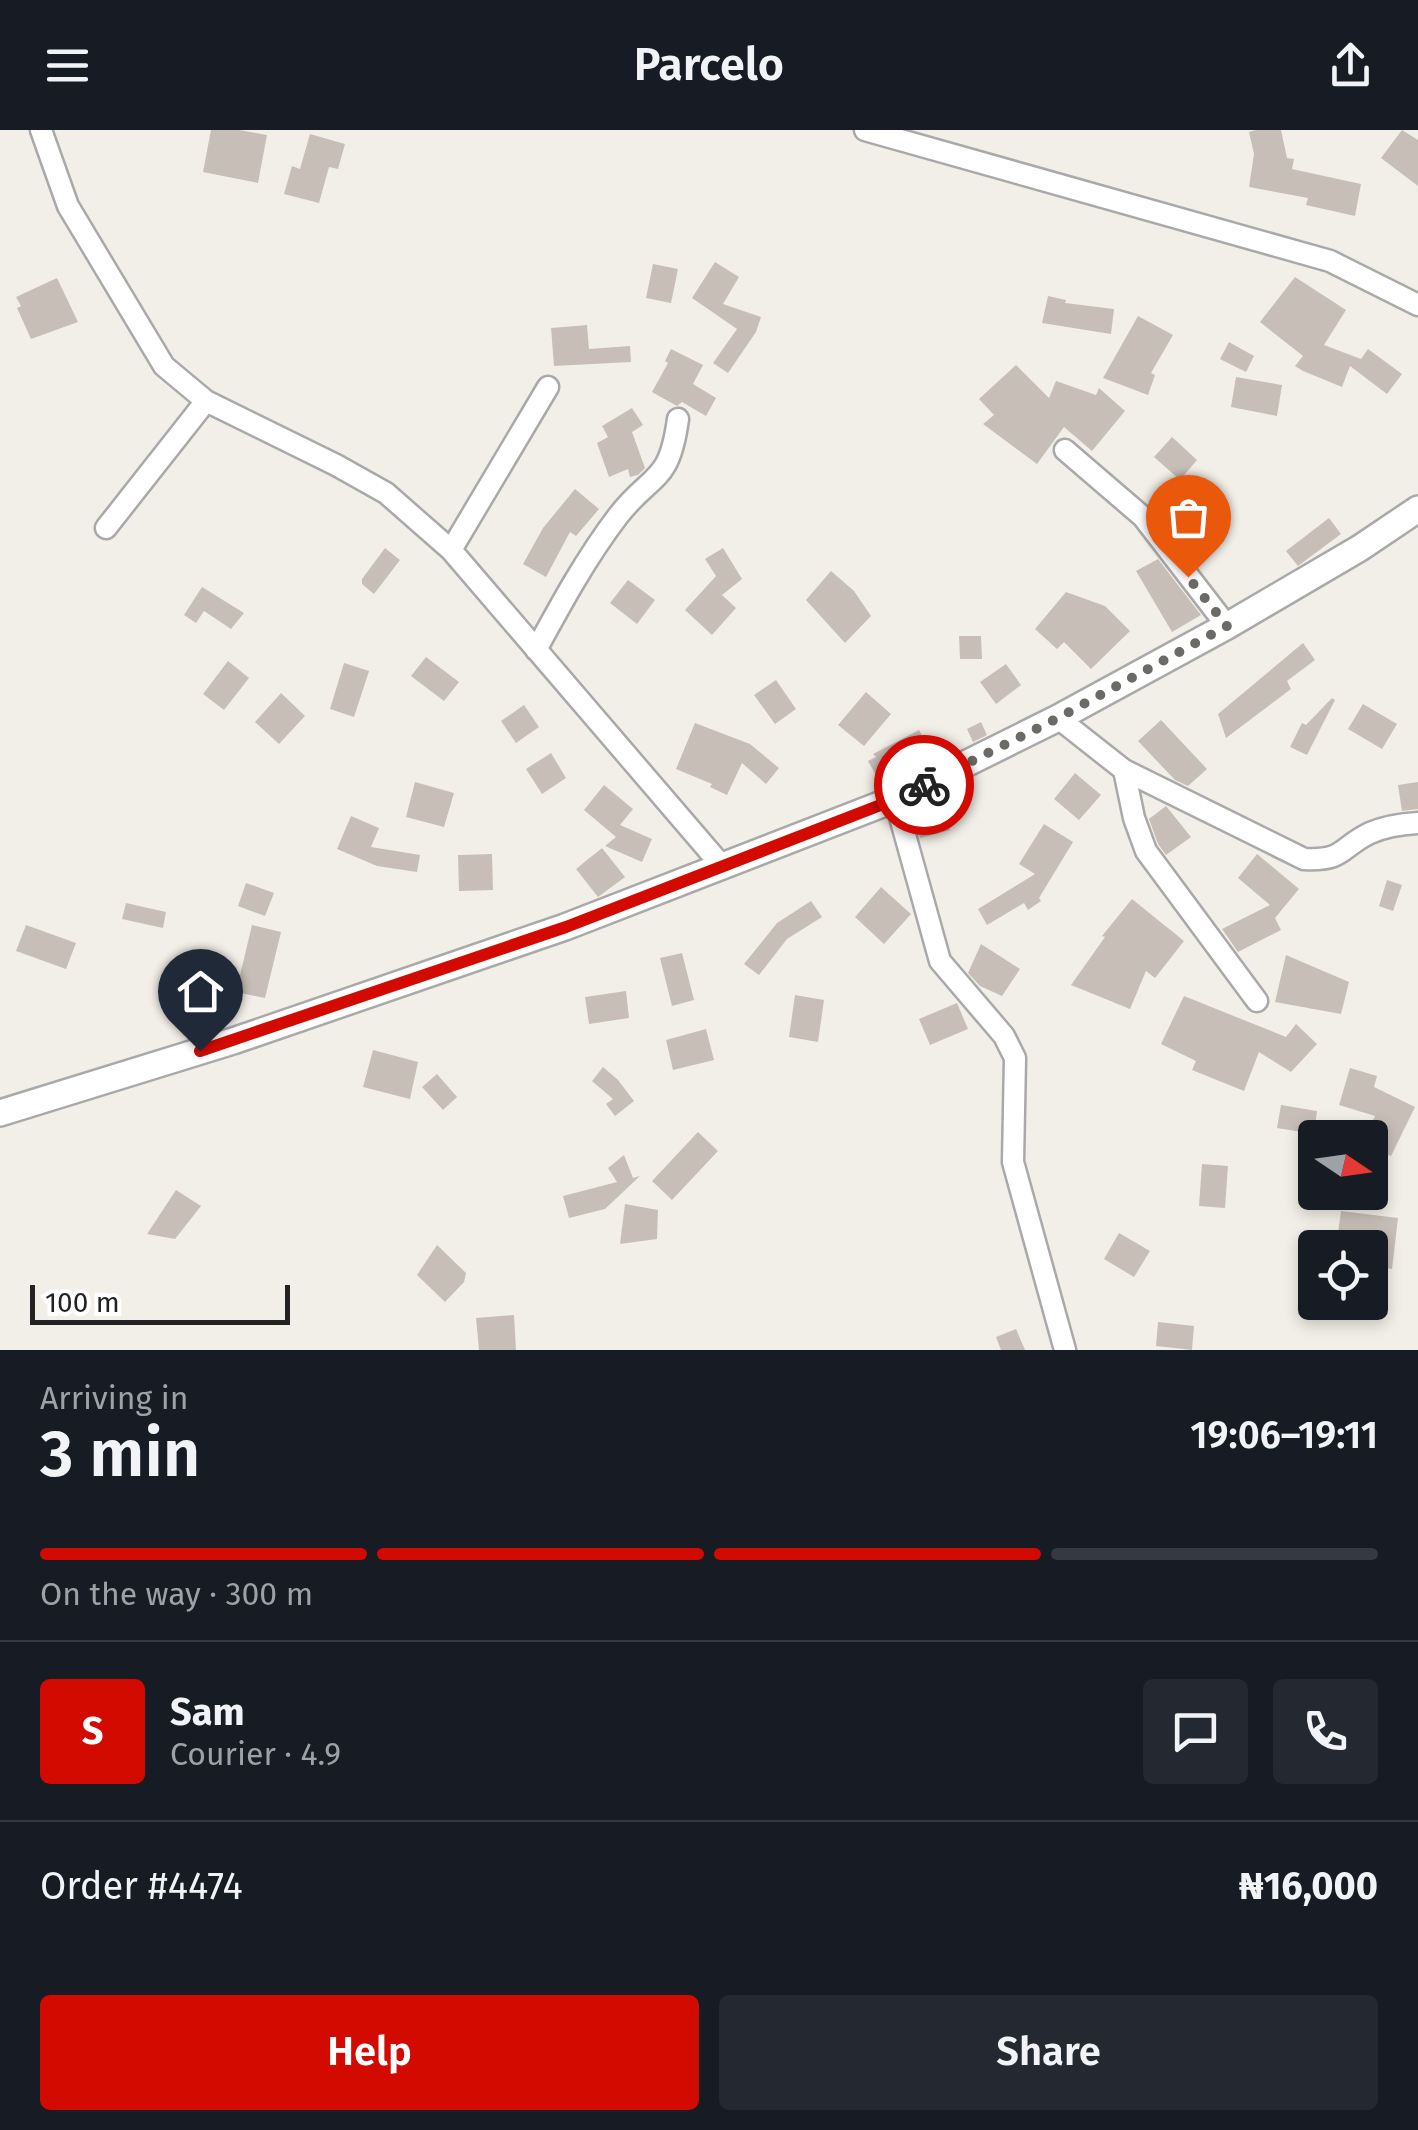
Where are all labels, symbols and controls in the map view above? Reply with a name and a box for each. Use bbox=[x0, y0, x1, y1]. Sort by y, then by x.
icon: menu bbox=[40, 38, 95, 93]
text: Parcelo bbox=[634, 38, 784, 92]
icon: share bbox=[1323, 38, 1378, 93]
pin bbox=[1146, 475, 1231, 578]
icon: bag bbox=[1161, 490, 1216, 545]
courier bbox=[874, 735, 974, 835]
icon: bike bbox=[897, 758, 952, 813]
pin bbox=[158, 949, 243, 1052]
icon: home bbox=[173, 964, 228, 1019]
north arrow bbox=[1298, 1120, 1388, 1210]
map controls bbox=[1298, 1120, 1388, 1320]
button: locate bbox=[1298, 1230, 1388, 1320]
scale bar bbox=[30, 1280, 290, 1324]
text: 100 m bbox=[45, 1286, 120, 1319]
text: Arriving in bbox=[40, 1379, 188, 1417]
text: 19:06–19:11 bbox=[1190, 1412, 1378, 1458]
text: 3 min bbox=[40, 1415, 200, 1493]
text: On the way · 300 m bbox=[40, 1575, 313, 1613]
button: chat bbox=[1143, 1679, 1248, 1784]
button: phone bbox=[1273, 1679, 1378, 1784]
text: Sam bbox=[170, 1689, 245, 1735]
text: S bbox=[82, 1708, 103, 1754]
text: Courier · 4.9 bbox=[170, 1735, 341, 1773]
text: Order #4474 bbox=[40, 1863, 243, 1909]
text: ₦16,000 bbox=[1239, 1863, 1378, 1909]
button: Help bbox=[40, 1995, 699, 2110]
button: Share bbox=[719, 1995, 1378, 2110]

